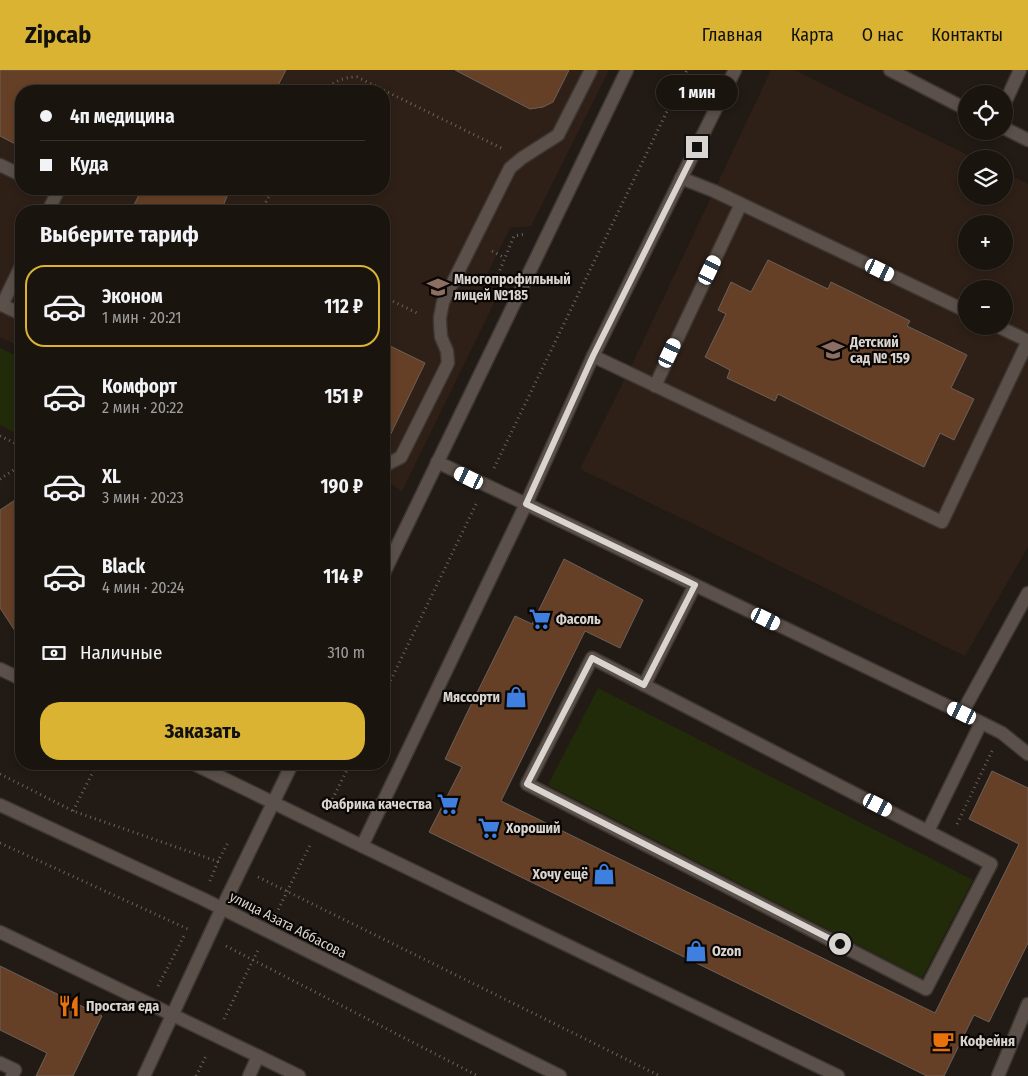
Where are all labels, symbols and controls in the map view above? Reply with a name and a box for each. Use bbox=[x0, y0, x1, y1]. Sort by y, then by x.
text: Zipcab bbox=[25, 21, 91, 49]
text: Главная bbox=[702, 24, 763, 46]
text: Карта bbox=[791, 24, 834, 46]
text: О нас bbox=[862, 24, 903, 46]
text: Контакты bbox=[931, 24, 1003, 46]
callout: 1 мин bbox=[656, 75, 738, 110]
text: 1 мин bbox=[679, 83, 715, 102]
map controls bbox=[958, 85, 1013, 335]
button: locate bbox=[958, 85, 1013, 140]
text: 4п медицина bbox=[70, 105, 175, 128]
route end bbox=[686, 136, 708, 158]
button: layers bbox=[958, 150, 1013, 205]
text: Куда bbox=[70, 153, 108, 176]
button: + bbox=[958, 215, 1013, 270]
text: Выберите тариф bbox=[40, 221, 199, 248]
car bbox=[696, 253, 723, 287]
car bbox=[863, 257, 896, 283]
place label: Многопрофильный лицей №185 bbox=[454, 271, 571, 304]
school or university icon: Многопрофильный лицей №185 bbox=[425, 274, 451, 300]
button: − bbox=[958, 280, 1013, 335]
icon: car bbox=[42, 284, 87, 329]
text: Эконом bbox=[102, 285, 163, 308]
text: 112 ₽ bbox=[324, 295, 363, 318]
text: 1 мин · 20:21 bbox=[102, 308, 182, 327]
place label: Детский сад № 159 bbox=[849, 334, 910, 367]
car bbox=[656, 336, 683, 370]
school or university icon: Детский сад № 159 bbox=[820, 337, 846, 363]
icon: car bbox=[42, 374, 87, 419]
text: Комфорт bbox=[102, 375, 177, 398]
text: 151 ₽ bbox=[324, 385, 363, 408]
text: 2 мин · 20:22 bbox=[102, 398, 183, 417]
icon: car bbox=[42, 464, 87, 509]
text: XL bbox=[102, 465, 121, 488]
car bbox=[452, 465, 485, 491]
text: 190 ₽ bbox=[321, 475, 363, 498]
text: 3 мин · 20:23 bbox=[102, 488, 184, 507]
icon: car bbox=[42, 554, 87, 599]
text: Black bbox=[102, 555, 145, 578]
text: 114 ₽ bbox=[323, 565, 363, 588]
text: 4 мин · 20:24 bbox=[102, 578, 185, 597]
supermarket icon: Фасоль bbox=[527, 606, 553, 632]
car bbox=[749, 606, 782, 632]
place label: Фасоль bbox=[556, 611, 601, 628]
icon: cash bbox=[40, 639, 68, 667]
text: Наличные bbox=[80, 641, 162, 664]
text: 310 m bbox=[328, 643, 365, 662]
shop icon: Мяссорти bbox=[503, 684, 529, 710]
place label: Мяссорти bbox=[443, 689, 500, 706]
car bbox=[945, 700, 978, 726]
button: Заказать bbox=[40, 702, 365, 760]
supermarket icon: Фабрика качества bbox=[435, 791, 461, 817]
car bbox=[861, 792, 894, 818]
place label: Фабрика качества bbox=[321, 796, 432, 813]
supermarket icon: Хороший bbox=[476, 815, 502, 841]
place label: Хороший bbox=[505, 820, 561, 837]
shop icon: Хочу ещё bbox=[591, 861, 617, 887]
place label: Хочу ещё bbox=[532, 866, 588, 883]
street label: улица Азата Аббасова bbox=[227, 888, 350, 962]
route start bbox=[829, 933, 851, 955]
shop icon: Ozon bbox=[683, 938, 709, 964]
place label: Ozon bbox=[712, 943, 741, 960]
restaurant icon: Простая еда bbox=[56, 993, 82, 1019]
place label: Простая еда bbox=[86, 998, 159, 1015]
cafe icon: Кофейня bbox=[930, 1028, 956, 1054]
place label: Кофейня bbox=[960, 1033, 1015, 1050]

